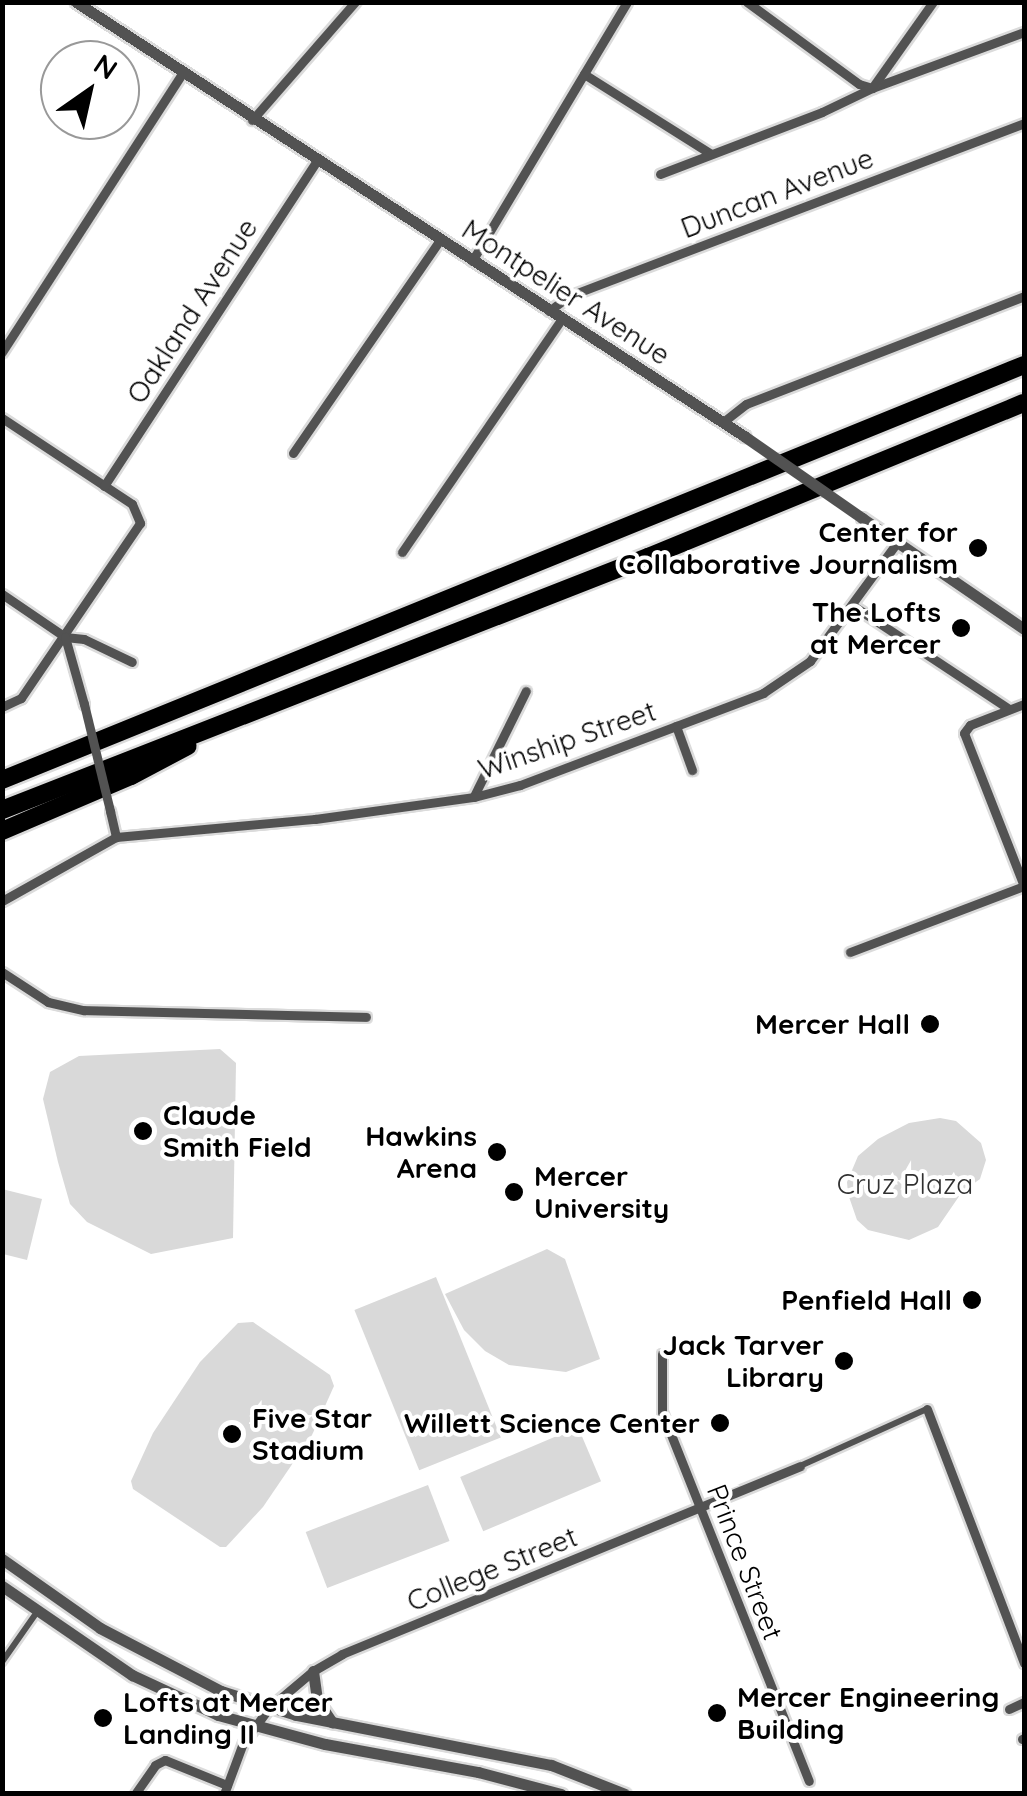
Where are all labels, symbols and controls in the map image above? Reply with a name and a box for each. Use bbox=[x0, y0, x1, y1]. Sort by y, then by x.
north arrow bbox=[40, 40, 140, 140]
text: N bbox=[88, 46, 124, 87]
street label: Duncan Avenue bbox=[676, 141, 878, 245]
street label: Oakland Avenue bbox=[120, 212, 264, 410]
street label: Montpelier Avenue bbox=[456, 212, 676, 372]
place label: Center for Collaborative Journalism bbox=[619, 515, 958, 581]
marker: Center for Collaborative Journalism bbox=[967, 537, 989, 559]
place label: The Lofts at Mercer bbox=[810, 595, 941, 661]
marker: The Lofts at Mercer bbox=[950, 617, 972, 639]
street label: Winship Street bbox=[474, 694, 660, 786]
place label: Mercer Hall bbox=[755, 1007, 910, 1041]
marker: Mercer Hall bbox=[919, 1013, 941, 1035]
place label: Claude Smith Field bbox=[163, 1098, 312, 1164]
place label: Hawkins Arena bbox=[365, 1119, 477, 1185]
marker: Claude Smith Field bbox=[132, 1120, 154, 1142]
marker: Hawkins Arena bbox=[486, 1141, 508, 1163]
place label: Mercer University bbox=[534, 1159, 669, 1225]
park label: Cruz Plaza bbox=[837, 1167, 973, 1201]
marker: Mercer University bbox=[503, 1181, 525, 1203]
place label: Penfield Hall bbox=[781, 1283, 952, 1317]
marker: Penfield Hall bbox=[961, 1289, 983, 1311]
place label: Jack Tarver Library bbox=[662, 1328, 824, 1394]
marker: Jack Tarver Library bbox=[833, 1350, 855, 1372]
place label: Five Star Stadium bbox=[252, 1401, 372, 1467]
place label: Willett Science Center bbox=[404, 1406, 700, 1440]
marker: Willett Science Center bbox=[709, 1412, 731, 1434]
marker: Five Star Stadium bbox=[221, 1423, 243, 1445]
street label: Prince Street bbox=[700, 1479, 790, 1645]
street label: College Street bbox=[402, 1520, 582, 1618]
place label: Mercer Engineering Building bbox=[737, 1680, 999, 1746]
place label: Lofts at Mercer Landing II bbox=[123, 1685, 333, 1751]
marker: Mercer Engineering Building bbox=[706, 1702, 728, 1724]
marker: Lofts at Mercer Landing II bbox=[92, 1707, 114, 1729]

